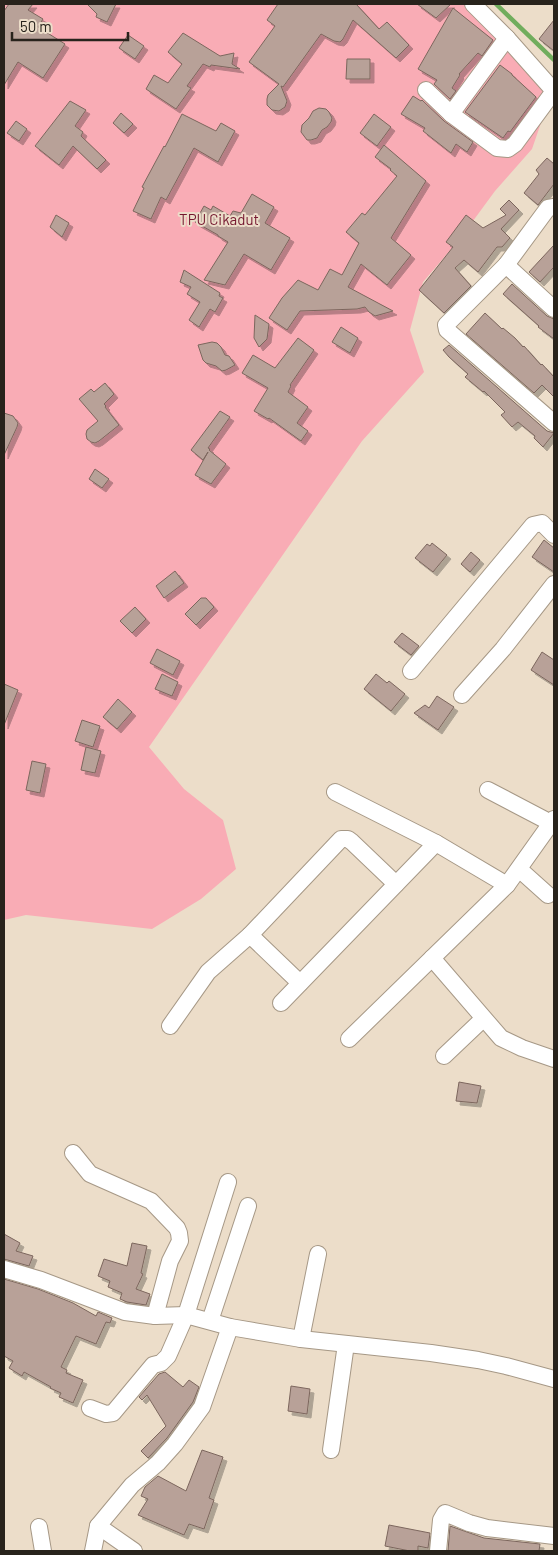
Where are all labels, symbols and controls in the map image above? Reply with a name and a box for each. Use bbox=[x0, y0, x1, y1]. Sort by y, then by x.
scale bar bbox=[12, 10, 129, 42]
text: 50 m bbox=[20, 17, 52, 35]
park label: TPU Cikadut bbox=[179, 210, 259, 228]

